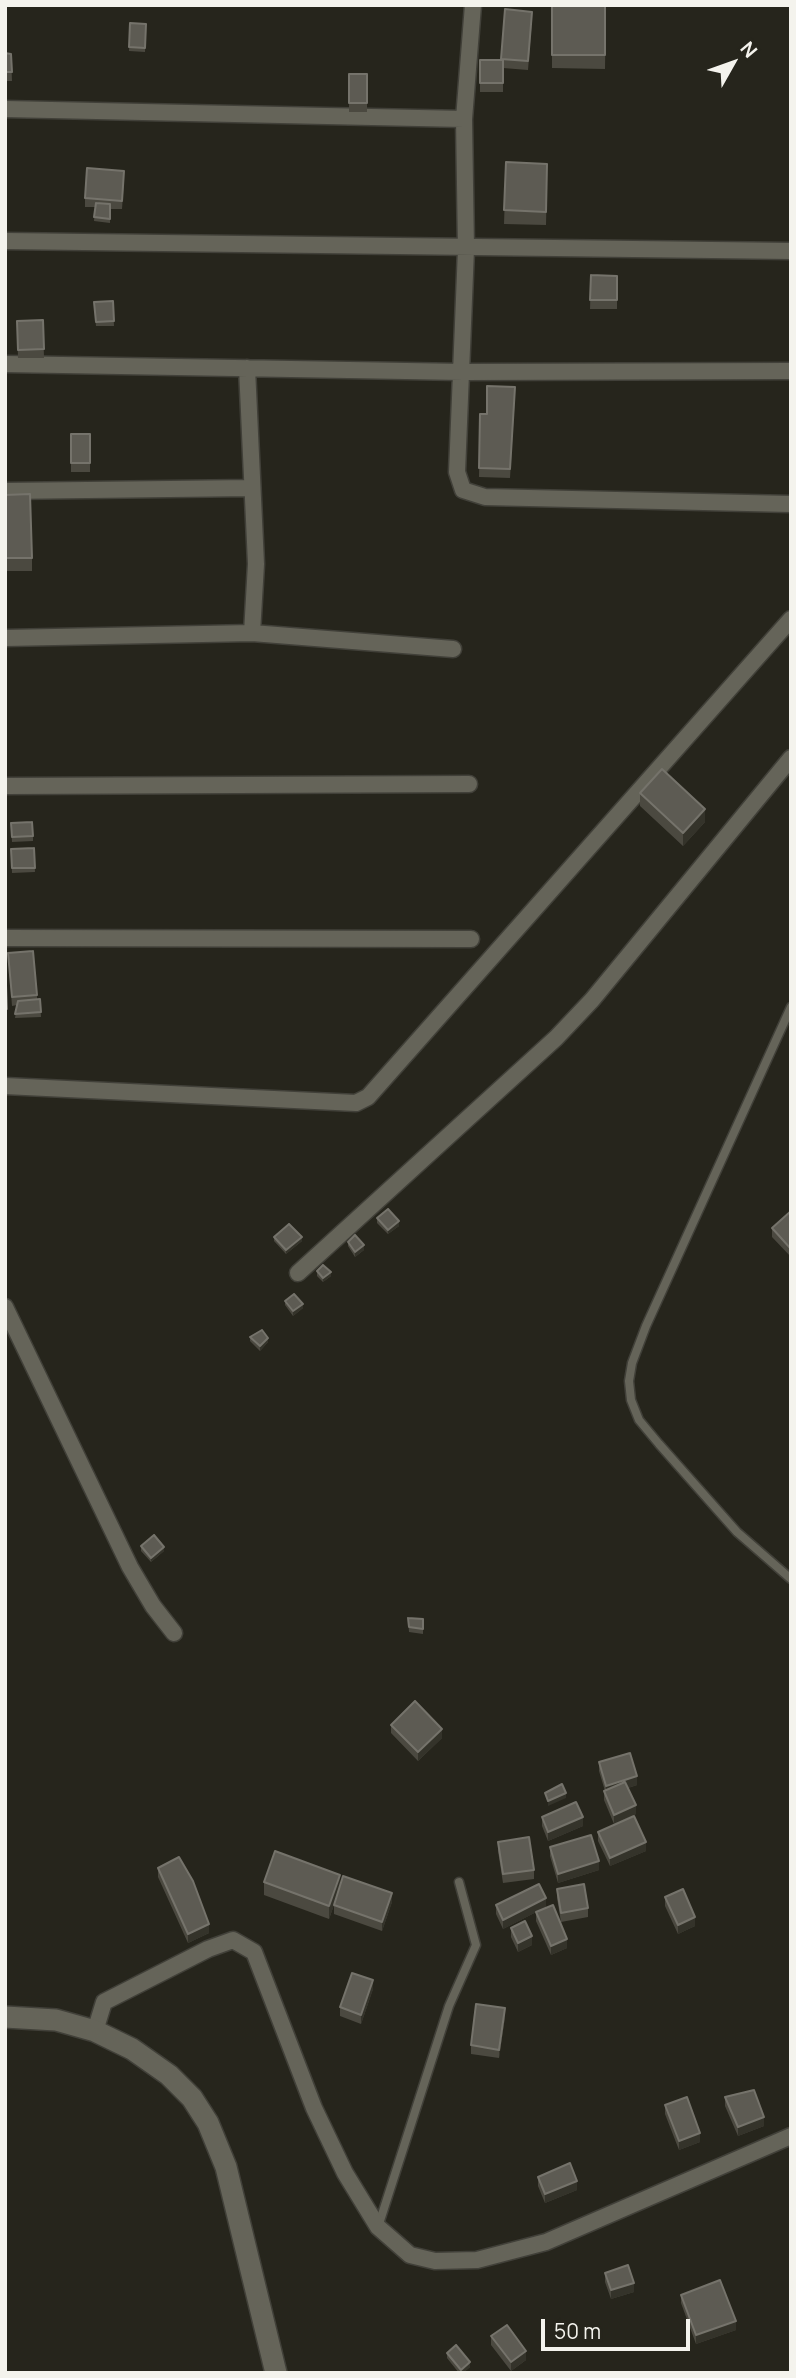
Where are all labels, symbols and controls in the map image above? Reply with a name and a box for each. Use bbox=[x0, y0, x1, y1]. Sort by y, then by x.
north arrow bbox=[698, 28, 768, 98]
text: N bbox=[735, 36, 763, 63]
scale bar bbox=[544, 2304, 693, 2348]
text: 50 m bbox=[554, 2317, 601, 2345]

